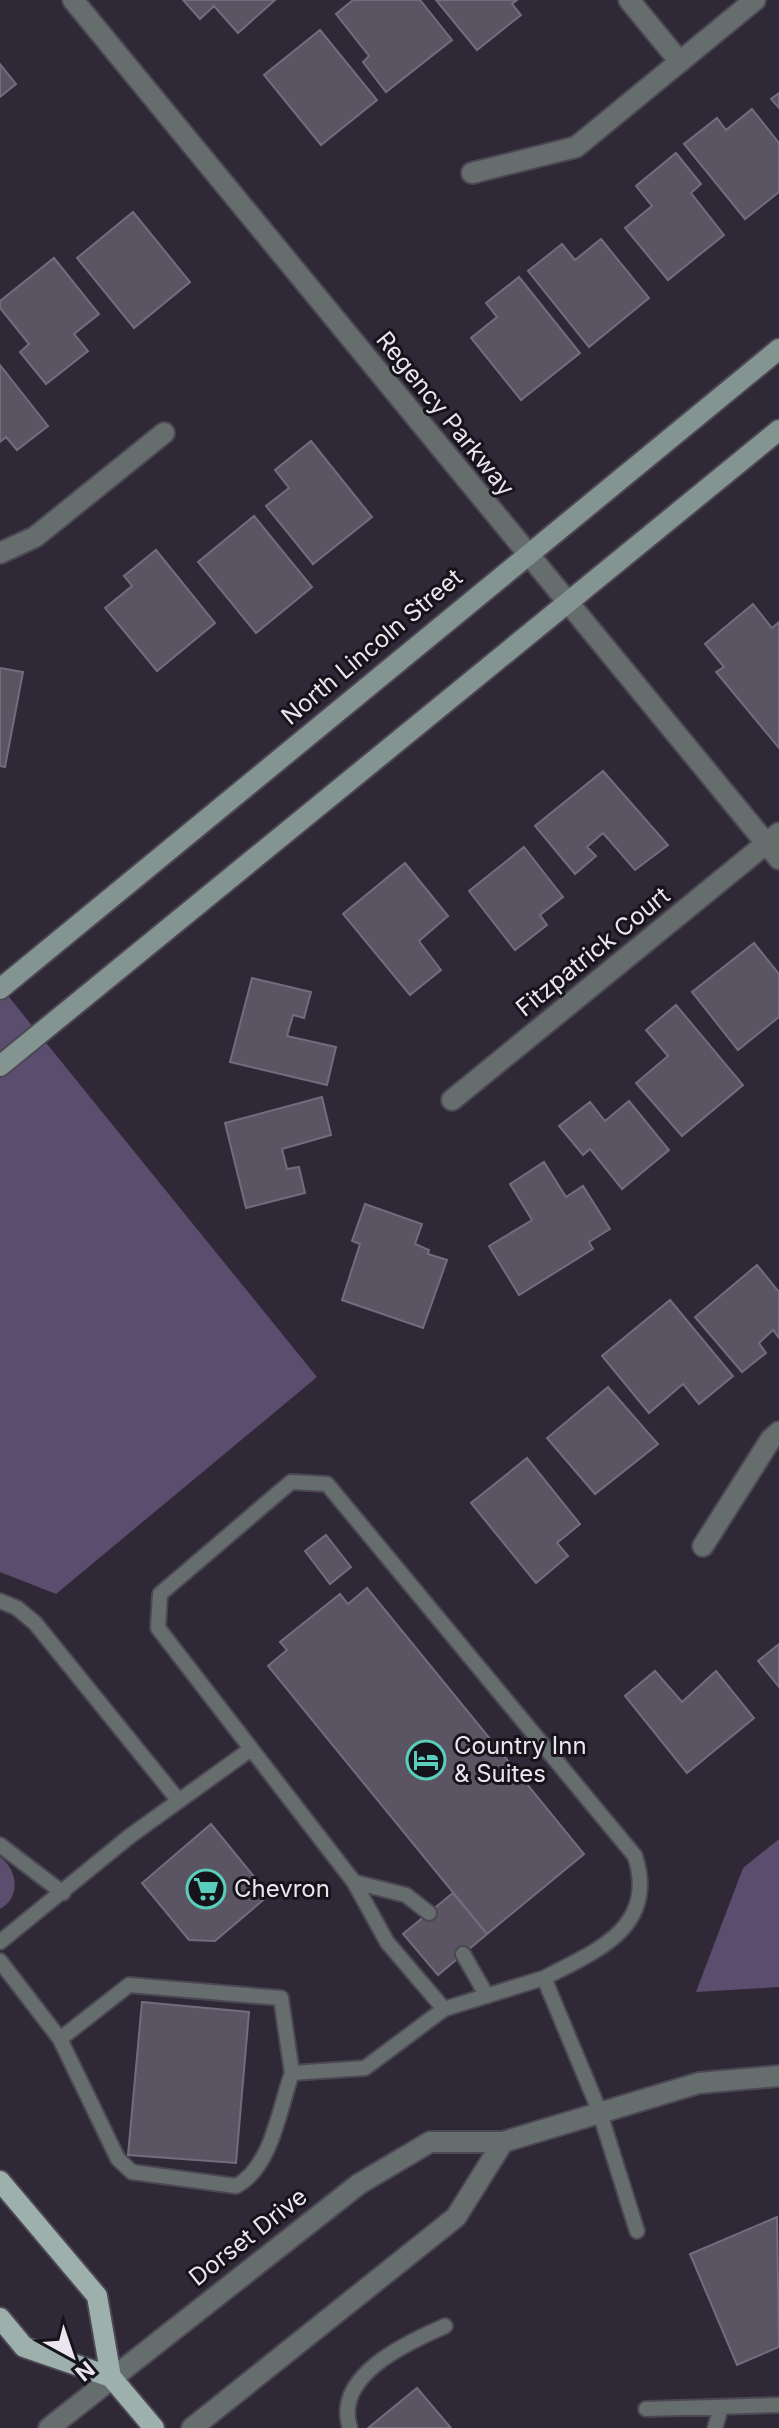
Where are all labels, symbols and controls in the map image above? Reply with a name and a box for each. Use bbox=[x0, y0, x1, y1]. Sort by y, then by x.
street label: Regency Parkway bbox=[370, 326, 521, 502]
street label: North Lincoln Street bbox=[275, 563, 468, 731]
street label: Fitzpatrick Court bbox=[510, 881, 676, 1023]
place label: Country Inn & Suites bbox=[454, 1731, 587, 1788]
hotel icon: Country Inn & Suites bbox=[405, 1739, 447, 1781]
supermarket icon: Chevron bbox=[185, 1868, 227, 1910]
place label: Chevron bbox=[234, 1874, 330, 1903]
street label: Dorset Drive bbox=[183, 2182, 312, 2292]
north arrow bbox=[32, 2316, 112, 2396]
text: N bbox=[70, 2356, 100, 2387]

